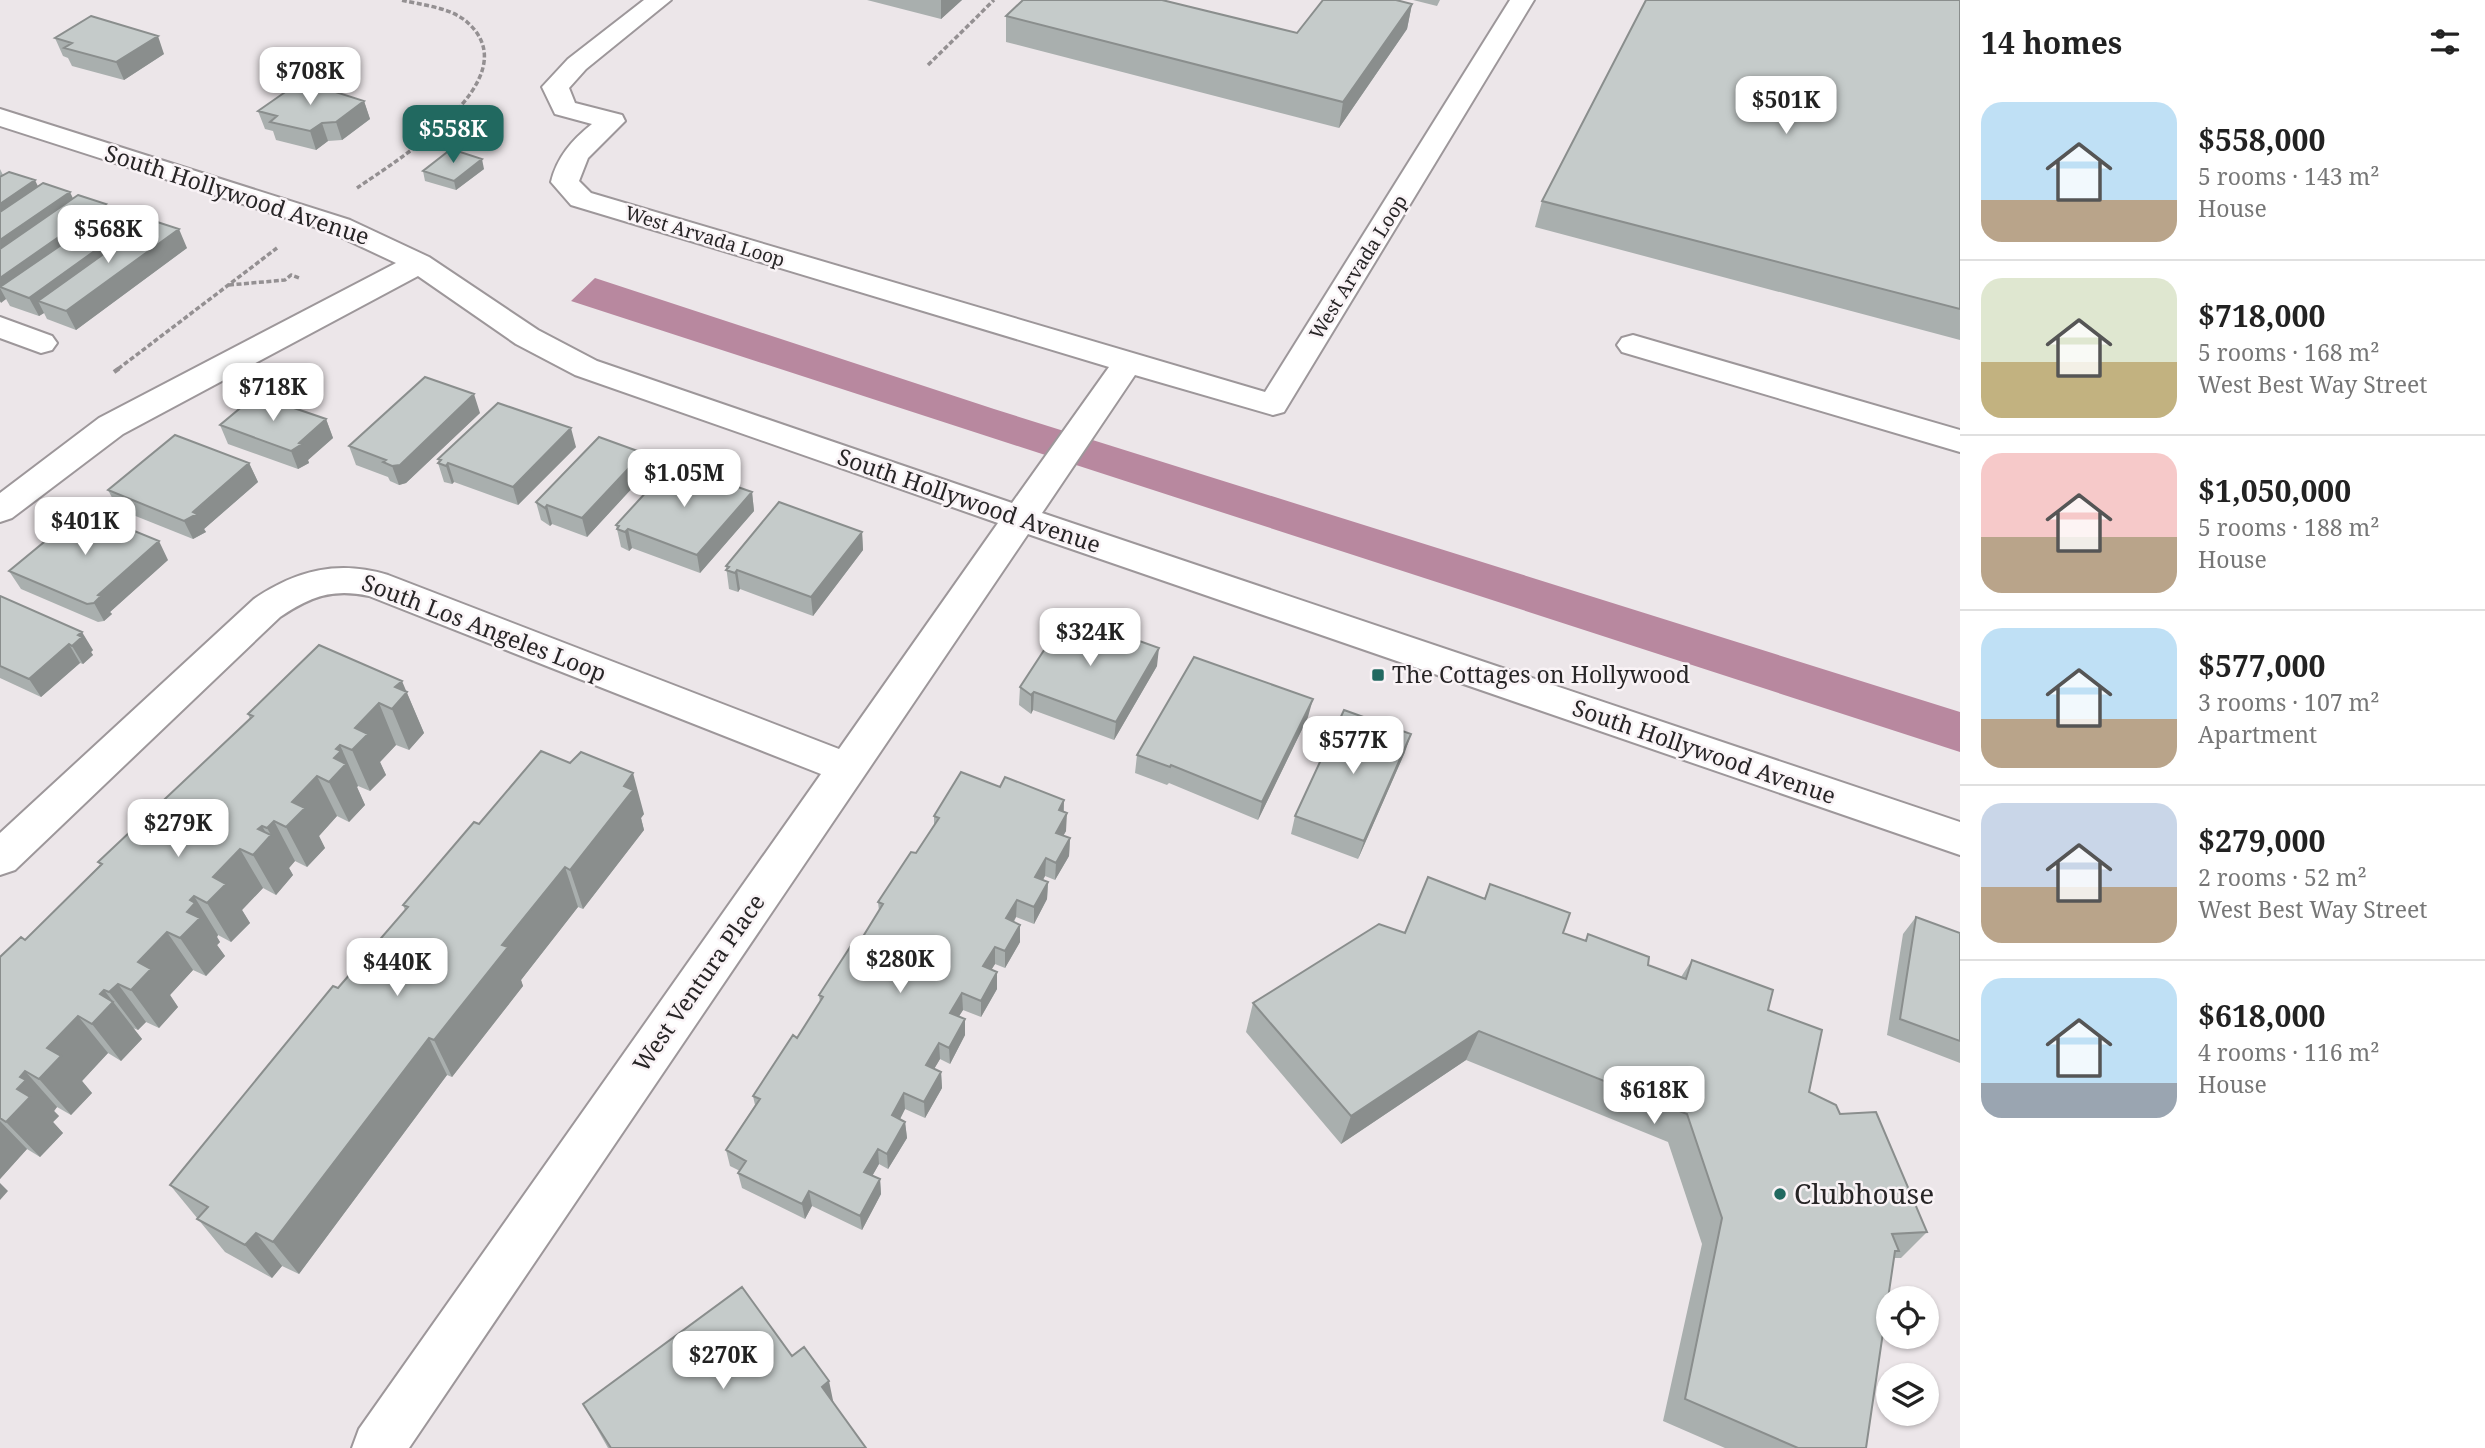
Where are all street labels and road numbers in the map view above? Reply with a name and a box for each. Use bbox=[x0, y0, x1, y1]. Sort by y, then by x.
street label: South Hollywood Avenue bbox=[101, 136, 374, 252]
street label: West Arvada Loop bbox=[1303, 190, 1413, 344]
street label: West Arvada Loop bbox=[622, 199, 788, 273]
street label: South Hollywood Avenue bbox=[833, 440, 1105, 560]
street label: South Los Angeles Loop bbox=[357, 566, 611, 689]
street label: South Hollywood Avenue bbox=[1568, 691, 1840, 811]
street label: West Ventura Place bbox=[625, 887, 772, 1078]

